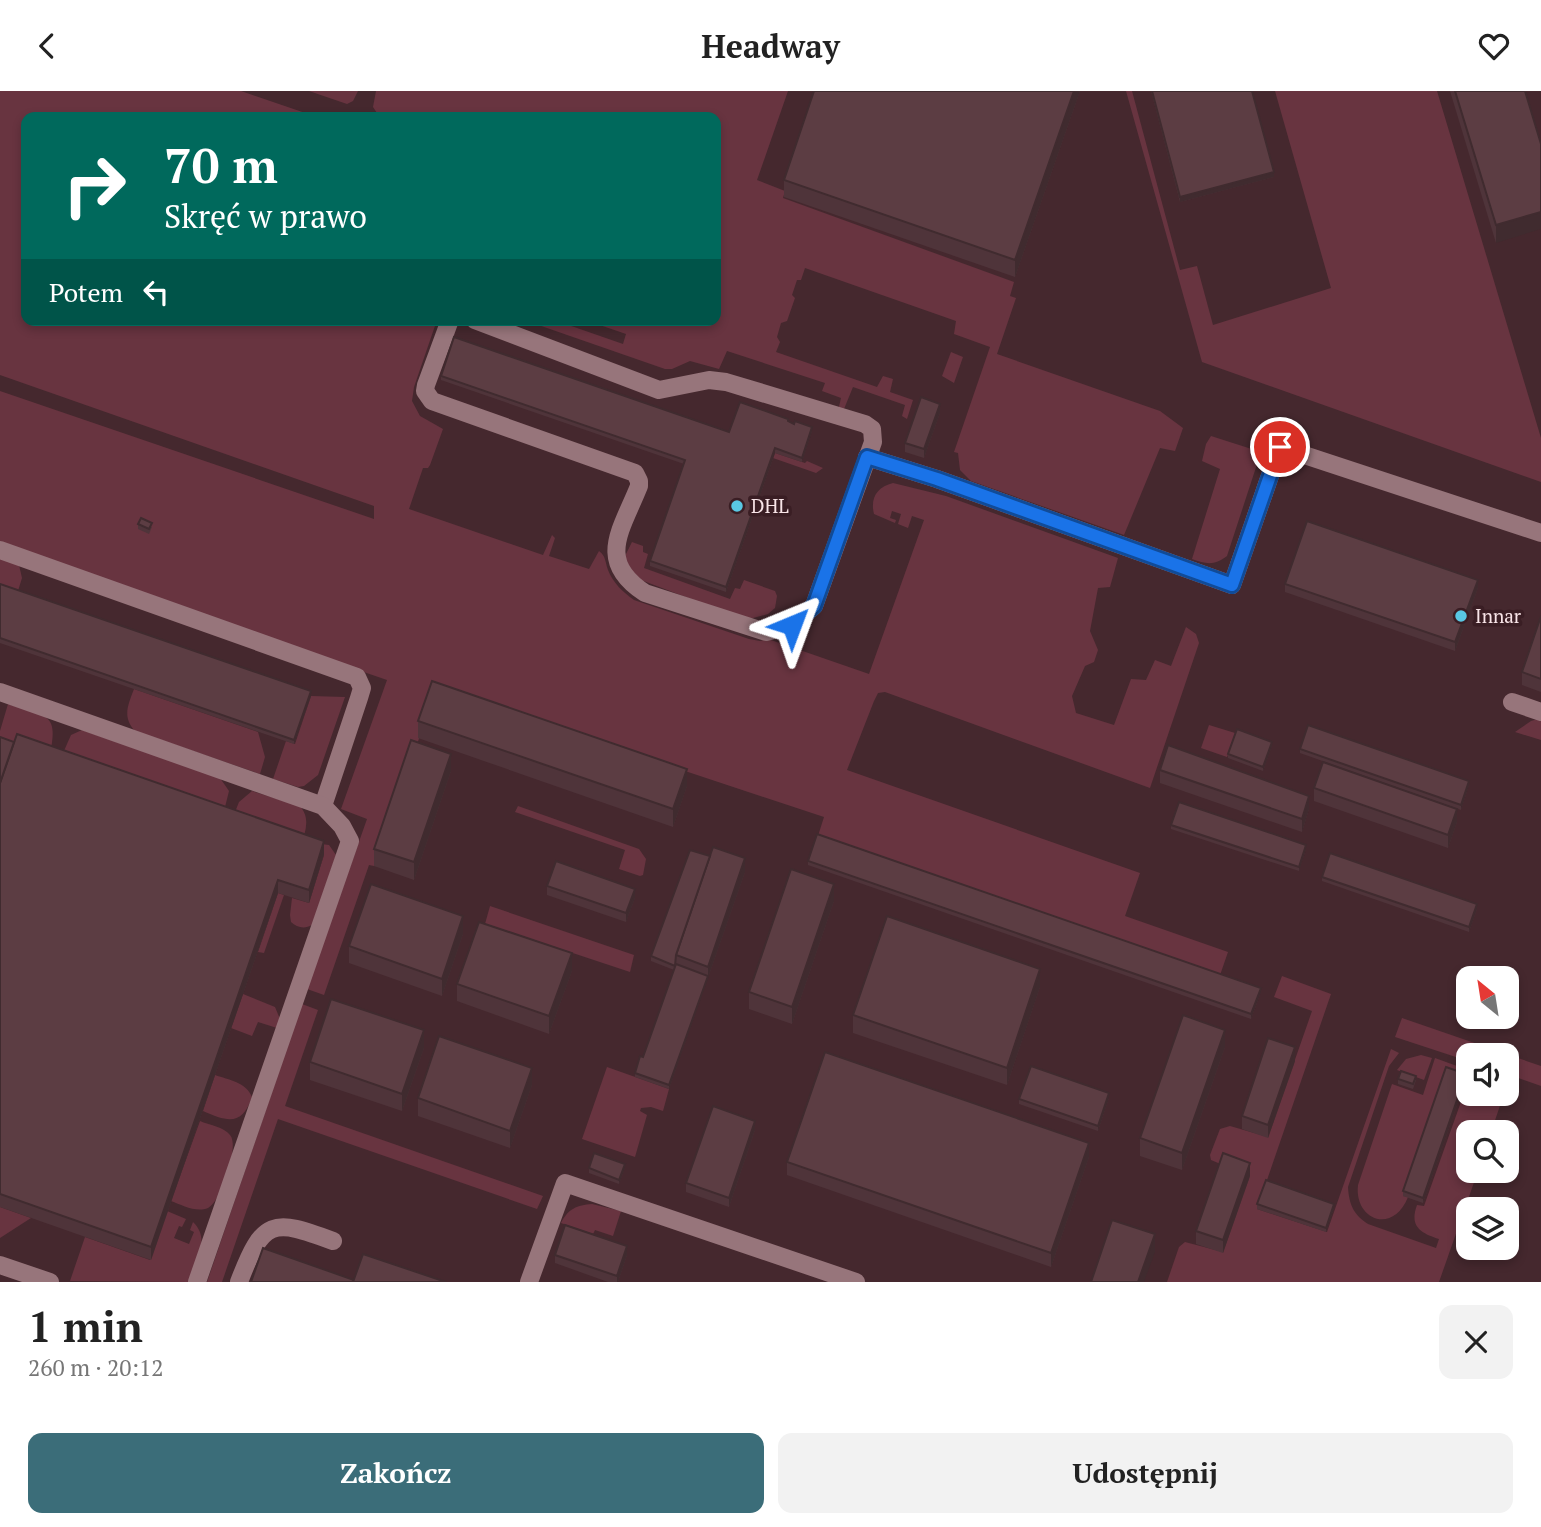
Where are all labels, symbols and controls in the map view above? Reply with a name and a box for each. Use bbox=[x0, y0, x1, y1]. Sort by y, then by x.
text: Headway bbox=[701, 25, 840, 67]
icon: back bbox=[28, 27, 66, 65]
icon: heart bbox=[1475, 27, 1513, 65]
text: 70 m bbox=[164, 132, 278, 197]
icon: right bbox=[49, 140, 140, 231]
text: Skręć w prawo bbox=[164, 195, 367, 237]
icon: left bbox=[137, 273, 175, 311]
text: Potem bbox=[49, 275, 123, 309]
pin bbox=[1250, 417, 1310, 477]
icon: arrive bbox=[1261, 428, 1299, 466]
place label: DHL bbox=[751, 493, 789, 518]
marker: DHL bbox=[729, 498, 745, 514]
position arrow bbox=[755, 588, 829, 662]
place label: Innar bbox=[1475, 603, 1522, 628]
marker: Innar bbox=[1453, 608, 1469, 624]
north arrow bbox=[1456, 966, 1519, 1029]
map controls bbox=[1456, 966, 1519, 1260]
button: sound bbox=[1456, 1043, 1519, 1106]
button: search bbox=[1456, 1120, 1519, 1183]
button: layers bbox=[1456, 1197, 1519, 1260]
text: 1 min bbox=[28, 1298, 143, 1354]
button: close bbox=[1439, 1305, 1513, 1379]
text: 260 m · 20:12 bbox=[28, 1352, 163, 1383]
button: Zakończ bbox=[28, 1433, 764, 1513]
button: Udostępnij bbox=[778, 1433, 1513, 1513]

